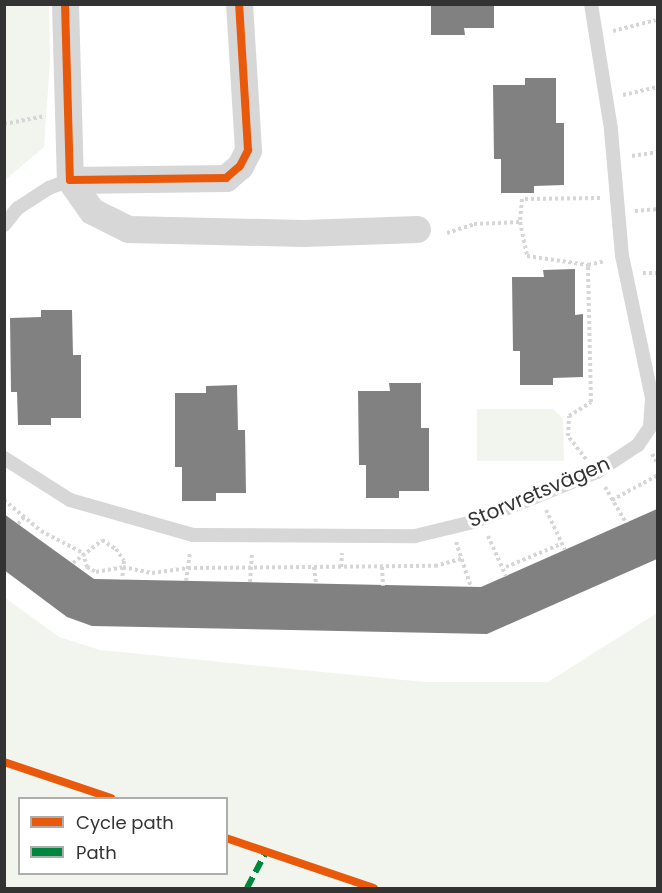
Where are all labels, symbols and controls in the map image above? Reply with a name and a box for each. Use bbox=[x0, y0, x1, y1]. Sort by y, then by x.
street label: Storvretsvägen bbox=[465, 451, 613, 533]
legend bbox=[18, 797, 228, 875]
text: Cycle path bbox=[76, 810, 174, 835]
text: Path bbox=[76, 840, 117, 865]

